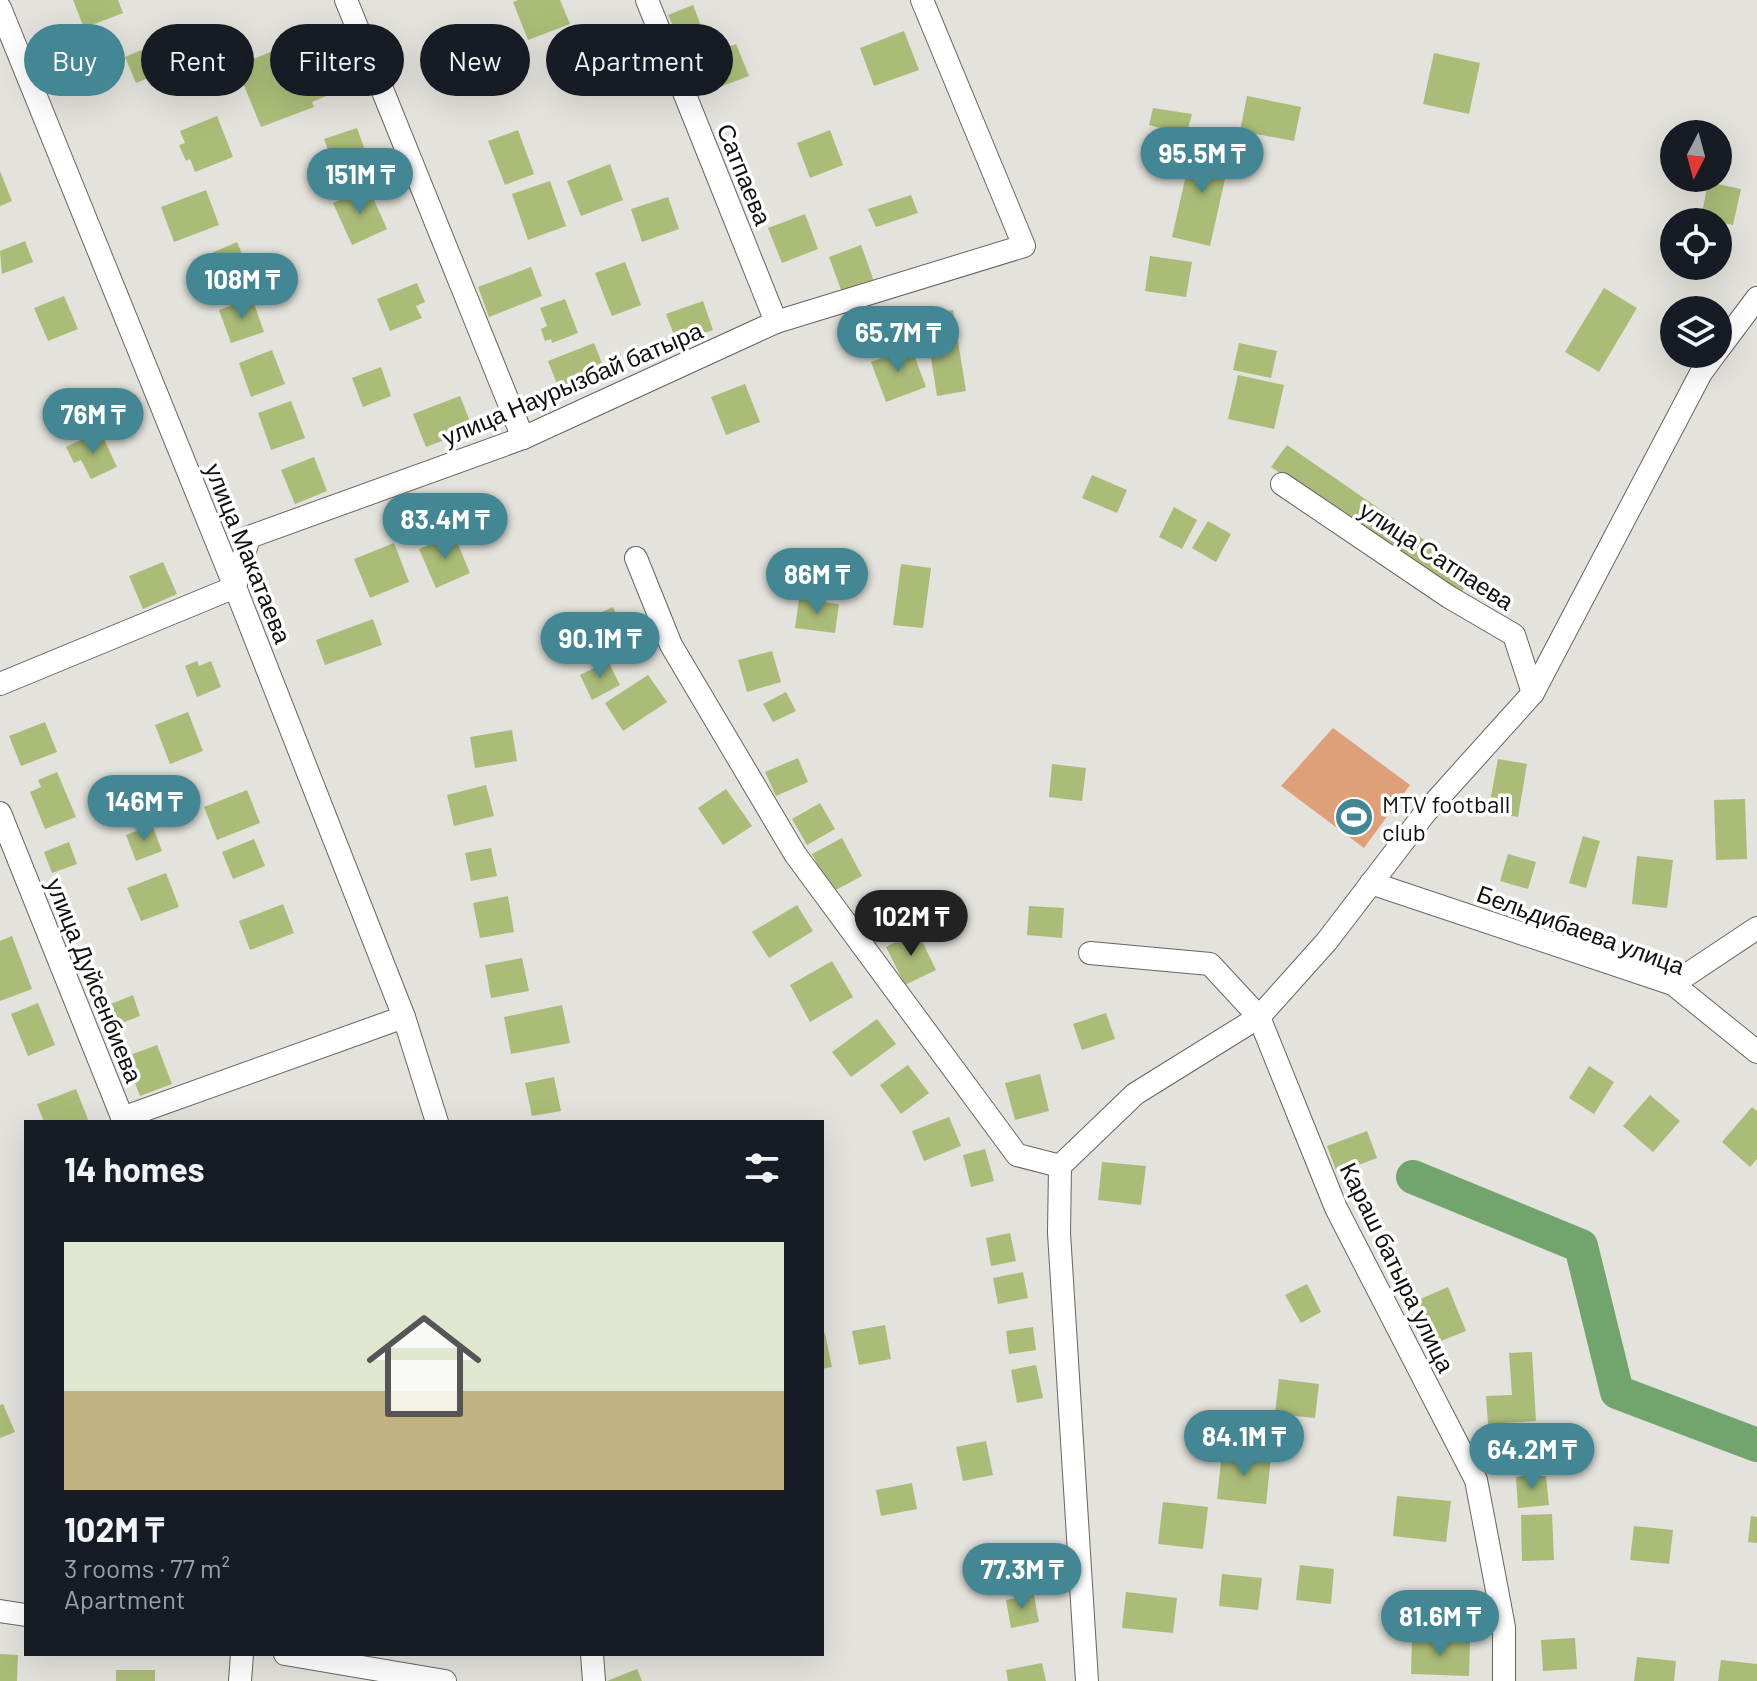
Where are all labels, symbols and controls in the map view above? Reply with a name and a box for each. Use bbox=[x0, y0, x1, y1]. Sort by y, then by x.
chip: Buy bbox=[24, 24, 125, 96]
chip: Rent bbox=[141, 24, 254, 96]
chip: Filters bbox=[270, 24, 404, 96]
chip: New bbox=[420, 24, 530, 96]
chip: Apartment bbox=[546, 24, 733, 96]
street label: Сатпаева bbox=[712, 119, 779, 230]
north arrow bbox=[1660, 120, 1732, 192]
map controls bbox=[1660, 120, 1732, 368]
pin: 95.5M ₸ bbox=[1128, 127, 1276, 195]
text: 95.5M ₸ bbox=[1159, 137, 1245, 168]
pin: 151M ₸ bbox=[295, 148, 425, 216]
text: 151M ₸ bbox=[325, 158, 395, 189]
button: locate bbox=[1660, 208, 1732, 280]
pin: 108M ₸ bbox=[177, 253, 307, 321]
text: 108M ₸ bbox=[204, 263, 280, 294]
button: layers bbox=[1660, 296, 1732, 368]
pin: 65.7M ₸ bbox=[824, 306, 972, 374]
street label: улица Наурызбай батыра bbox=[437, 315, 707, 451]
text: 65.7M ₸ bbox=[855, 316, 941, 347]
pin: 76M ₸ bbox=[37, 388, 149, 456]
text: 76M ₸ bbox=[61, 398, 125, 429]
street label: улица Макатаева bbox=[200, 459, 299, 648]
pin: 83.4M ₸ bbox=[371, 493, 519, 561]
street label: улица Сатпаева bbox=[1355, 494, 1520, 616]
text: 83.4M ₸ bbox=[401, 503, 489, 534]
pin: 86M ₸ bbox=[761, 548, 873, 616]
text: 86M ₸ bbox=[784, 558, 850, 589]
pin: 90.1M ₸ bbox=[526, 612, 674, 680]
text: 90.1M ₸ bbox=[559, 622, 641, 653]
pin: 146M ₸ bbox=[79, 775, 209, 843]
text: 146M ₸ bbox=[106, 785, 182, 816]
place label: MTV football club bbox=[1382, 789, 1510, 846]
sports icon: MTV football club bbox=[1333, 796, 1375, 838]
street label: улица Дуйсенбиева bbox=[41, 874, 149, 1087]
street label: Бельдибаева улица bbox=[1473, 878, 1689, 980]
pin: 102M ₸ bbox=[846, 890, 976, 958]
text: 102M ₸ bbox=[873, 900, 949, 931]
icon: filters bbox=[740, 1146, 784, 1190]
text: 14 homes bbox=[64, 1148, 205, 1189]
street label: Караш батыра улица bbox=[1335, 1157, 1462, 1377]
icon: home bbox=[352, 1294, 496, 1438]
pin: 84.1M ₸ bbox=[1170, 1410, 1318, 1478]
text: 84.1M ₸ bbox=[1202, 1420, 1286, 1451]
pin: 64.2M ₸ bbox=[1458, 1423, 1606, 1491]
text: 64.2M ₸ bbox=[1487, 1433, 1577, 1464]
text: 102M ₸ bbox=[64, 1508, 164, 1549]
pin: 77.3M ₸ bbox=[948, 1543, 1096, 1611]
text: 3 rooms · 77 m² bbox=[64, 1552, 230, 1583]
text: 77.3M ₸ bbox=[980, 1553, 1064, 1584]
text: Apartment bbox=[64, 1583, 185, 1614]
pin: 81.6M ₸ bbox=[1366, 1590, 1514, 1658]
text: 81.6M ₸ bbox=[1399, 1600, 1481, 1631]

